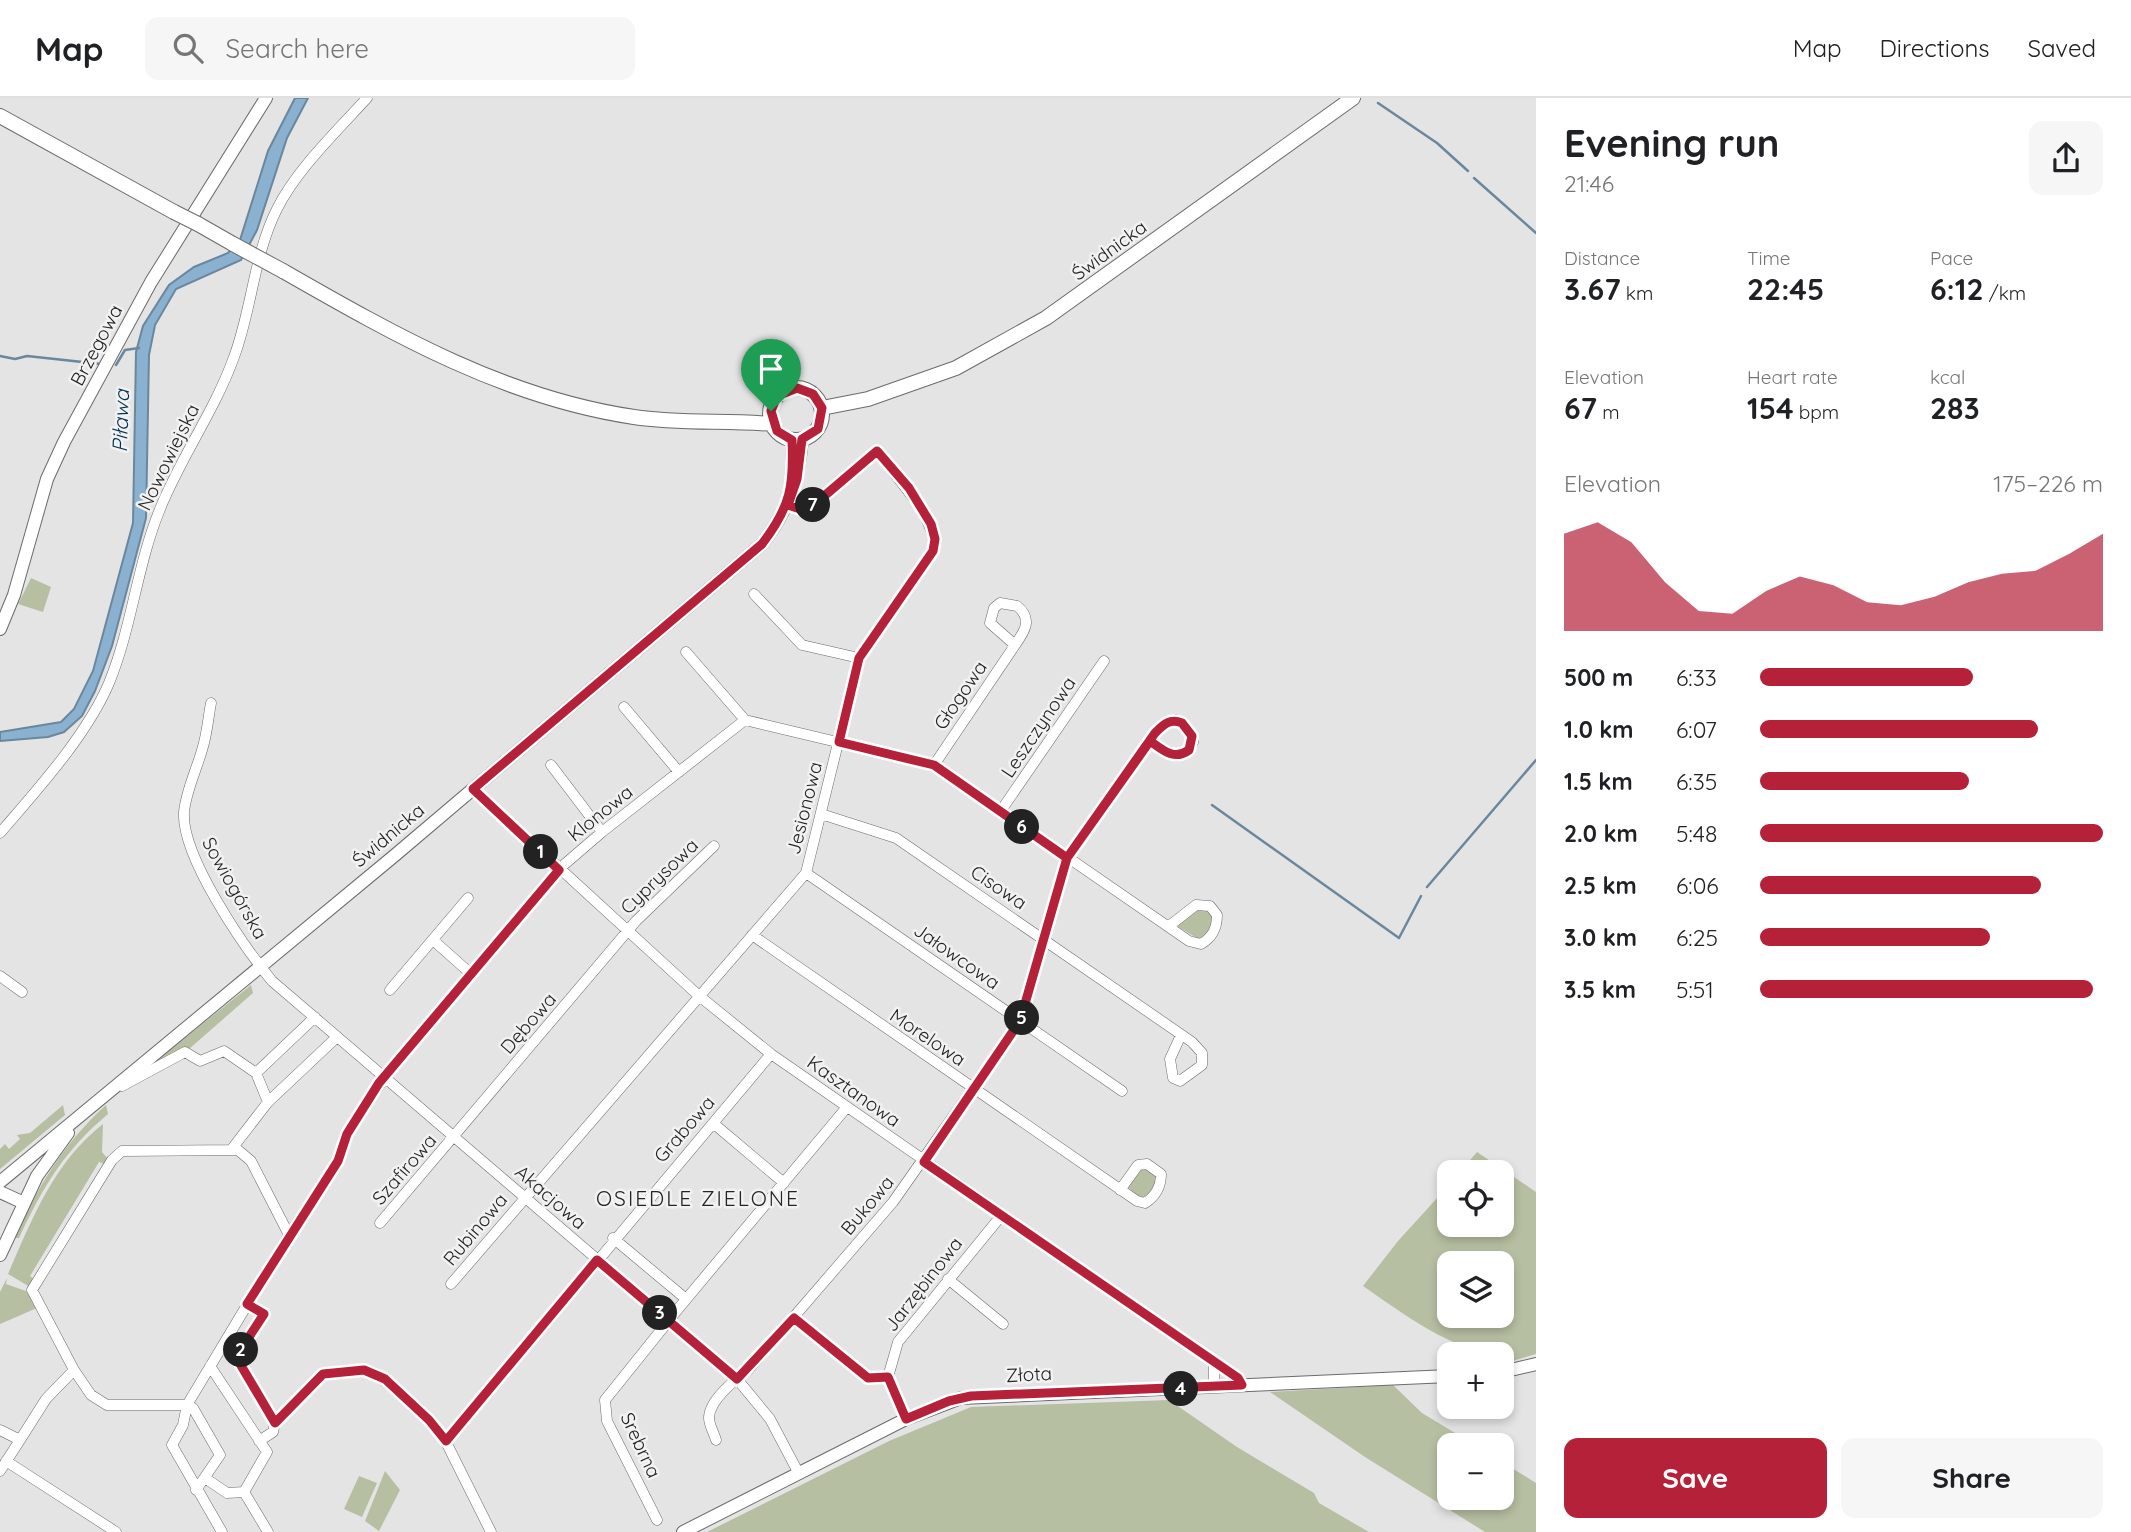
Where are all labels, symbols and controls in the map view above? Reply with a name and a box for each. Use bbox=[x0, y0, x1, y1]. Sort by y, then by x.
search box bbox=[145, 17, 635, 80]
text: Map bbox=[35, 28, 103, 69]
icon: search bbox=[169, 29, 207, 67]
text: Search here bbox=[225, 32, 369, 65]
text: Map bbox=[1793, 33, 1842, 63]
text: Directions bbox=[1880, 33, 1990, 63]
text: Saved bbox=[2028, 33, 2096, 63]
text: Evening run bbox=[1564, 119, 1779, 167]
button: share bbox=[2029, 121, 2103, 195]
text: 21:46 bbox=[1564, 169, 1614, 198]
street label: Świdnicka bbox=[1067, 215, 1151, 285]
text: Distance bbox=[1564, 246, 1640, 270]
text: Time bbox=[1747, 246, 1791, 270]
text: Pace bbox=[1930, 246, 1973, 270]
text: 3.67 bbox=[1564, 270, 1621, 308]
text: 22:45 bbox=[1747, 270, 1824, 308]
text: 6:12 bbox=[1930, 270, 1984, 308]
text: km bbox=[1621, 281, 1653, 305]
text: /km bbox=[1984, 281, 2026, 305]
street label: Brzegowa bbox=[65, 300, 127, 390]
pin bbox=[741, 339, 801, 411]
icon: arrive bbox=[752, 350, 790, 388]
text: Elevation bbox=[1564, 365, 1644, 389]
text: Heart rate bbox=[1747, 365, 1838, 389]
text: kcal bbox=[1930, 365, 1965, 389]
water label: Piława bbox=[106, 388, 134, 453]
text: 67 bbox=[1564, 389, 1597, 427]
text: 154 bbox=[1747, 389, 1794, 427]
text: 283 bbox=[1930, 389, 1980, 427]
street label: Nowowiejska bbox=[132, 400, 204, 514]
text: m bbox=[1597, 400, 1620, 424]
text: bpm bbox=[1794, 400, 1839, 424]
text: Elevation bbox=[1564, 469, 1661, 498]
text: 175–226 m bbox=[1993, 469, 2103, 498]
pin: 7 bbox=[796, 488, 830, 522]
text: 7 bbox=[807, 492, 818, 516]
street label: Głogowa bbox=[928, 656, 992, 734]
text: 500 m bbox=[1564, 663, 1633, 692]
text: 6:33 bbox=[1676, 663, 1717, 692]
street label: Leszczynowa bbox=[995, 672, 1081, 782]
text: 1.0 km bbox=[1564, 715, 1634, 744]
text: 6:07 bbox=[1676, 715, 1717, 744]
street label: Jesionowa bbox=[781, 759, 827, 857]
text: 1.5 km bbox=[1564, 767, 1633, 796]
text: 6:35 bbox=[1676, 767, 1717, 796]
street label: Klonowa bbox=[563, 779, 637, 847]
street label: Świdnicka bbox=[347, 798, 429, 872]
pin: 6 bbox=[1004, 810, 1040, 844]
text: 6 bbox=[1016, 814, 1027, 838]
text: 2.0 km bbox=[1564, 819, 1638, 848]
text: 5:48 bbox=[1676, 819, 1717, 848]
street label: Sowiogórska bbox=[197, 833, 273, 943]
street label: Cyprysowa bbox=[615, 833, 703, 919]
pin: 1 bbox=[524, 834, 558, 870]
text: 1 bbox=[537, 839, 544, 863]
street label: Cisowa bbox=[966, 860, 1032, 914]
text: 2.5 km bbox=[1564, 871, 1637, 900]
text: 6:06 bbox=[1676, 871, 1719, 900]
street label: Jałowcowa bbox=[909, 918, 1005, 994]
text: 3.0 km bbox=[1564, 923, 1637, 952]
text: 6:25 bbox=[1676, 923, 1718, 952]
text: 3.5 km bbox=[1564, 975, 1636, 1004]
text: 5:51 bbox=[1676, 975, 1714, 1004]
street label: Dębowa bbox=[495, 987, 561, 1059]
pin: 5 bbox=[1004, 1000, 1040, 1035]
street label: Morelowa bbox=[885, 1003, 971, 1071]
text: 5 bbox=[1016, 1005, 1027, 1029]
street label: Kasztanowa bbox=[803, 1050, 905, 1132]
street label: Grabowa bbox=[648, 1091, 720, 1167]
street label: Szafirowa bbox=[367, 1129, 441, 1209]
street label: Akacjowa bbox=[511, 1160, 591, 1234]
map controls bbox=[1437, 1160, 1514, 1510]
button: locate bbox=[1437, 1160, 1514, 1237]
street label: Bukowa bbox=[835, 1170, 899, 1240]
district label: OSIEDLE ZIELONE bbox=[596, 1185, 800, 1211]
street label: Rubinowa bbox=[438, 1188, 512, 1270]
street label: Jarzębinowa bbox=[879, 1232, 967, 1336]
button: layers bbox=[1437, 1251, 1514, 1328]
pin: 3 bbox=[642, 1296, 678, 1330]
text: 3 bbox=[654, 1300, 665, 1324]
pin: 2 bbox=[224, 1332, 258, 1368]
text: 2 bbox=[235, 1337, 246, 1361]
button: + bbox=[1437, 1342, 1514, 1419]
street label: Złota bbox=[1005, 1361, 1053, 1387]
pin: 4 bbox=[1164, 1372, 1198, 1406]
text: 4 bbox=[1175, 1376, 1186, 1400]
street label: Srebrna bbox=[615, 1408, 667, 1482]
button: − bbox=[1437, 1433, 1514, 1510]
button: Save bbox=[1564, 1438, 1827, 1518]
button: Share bbox=[1841, 1438, 2103, 1518]

